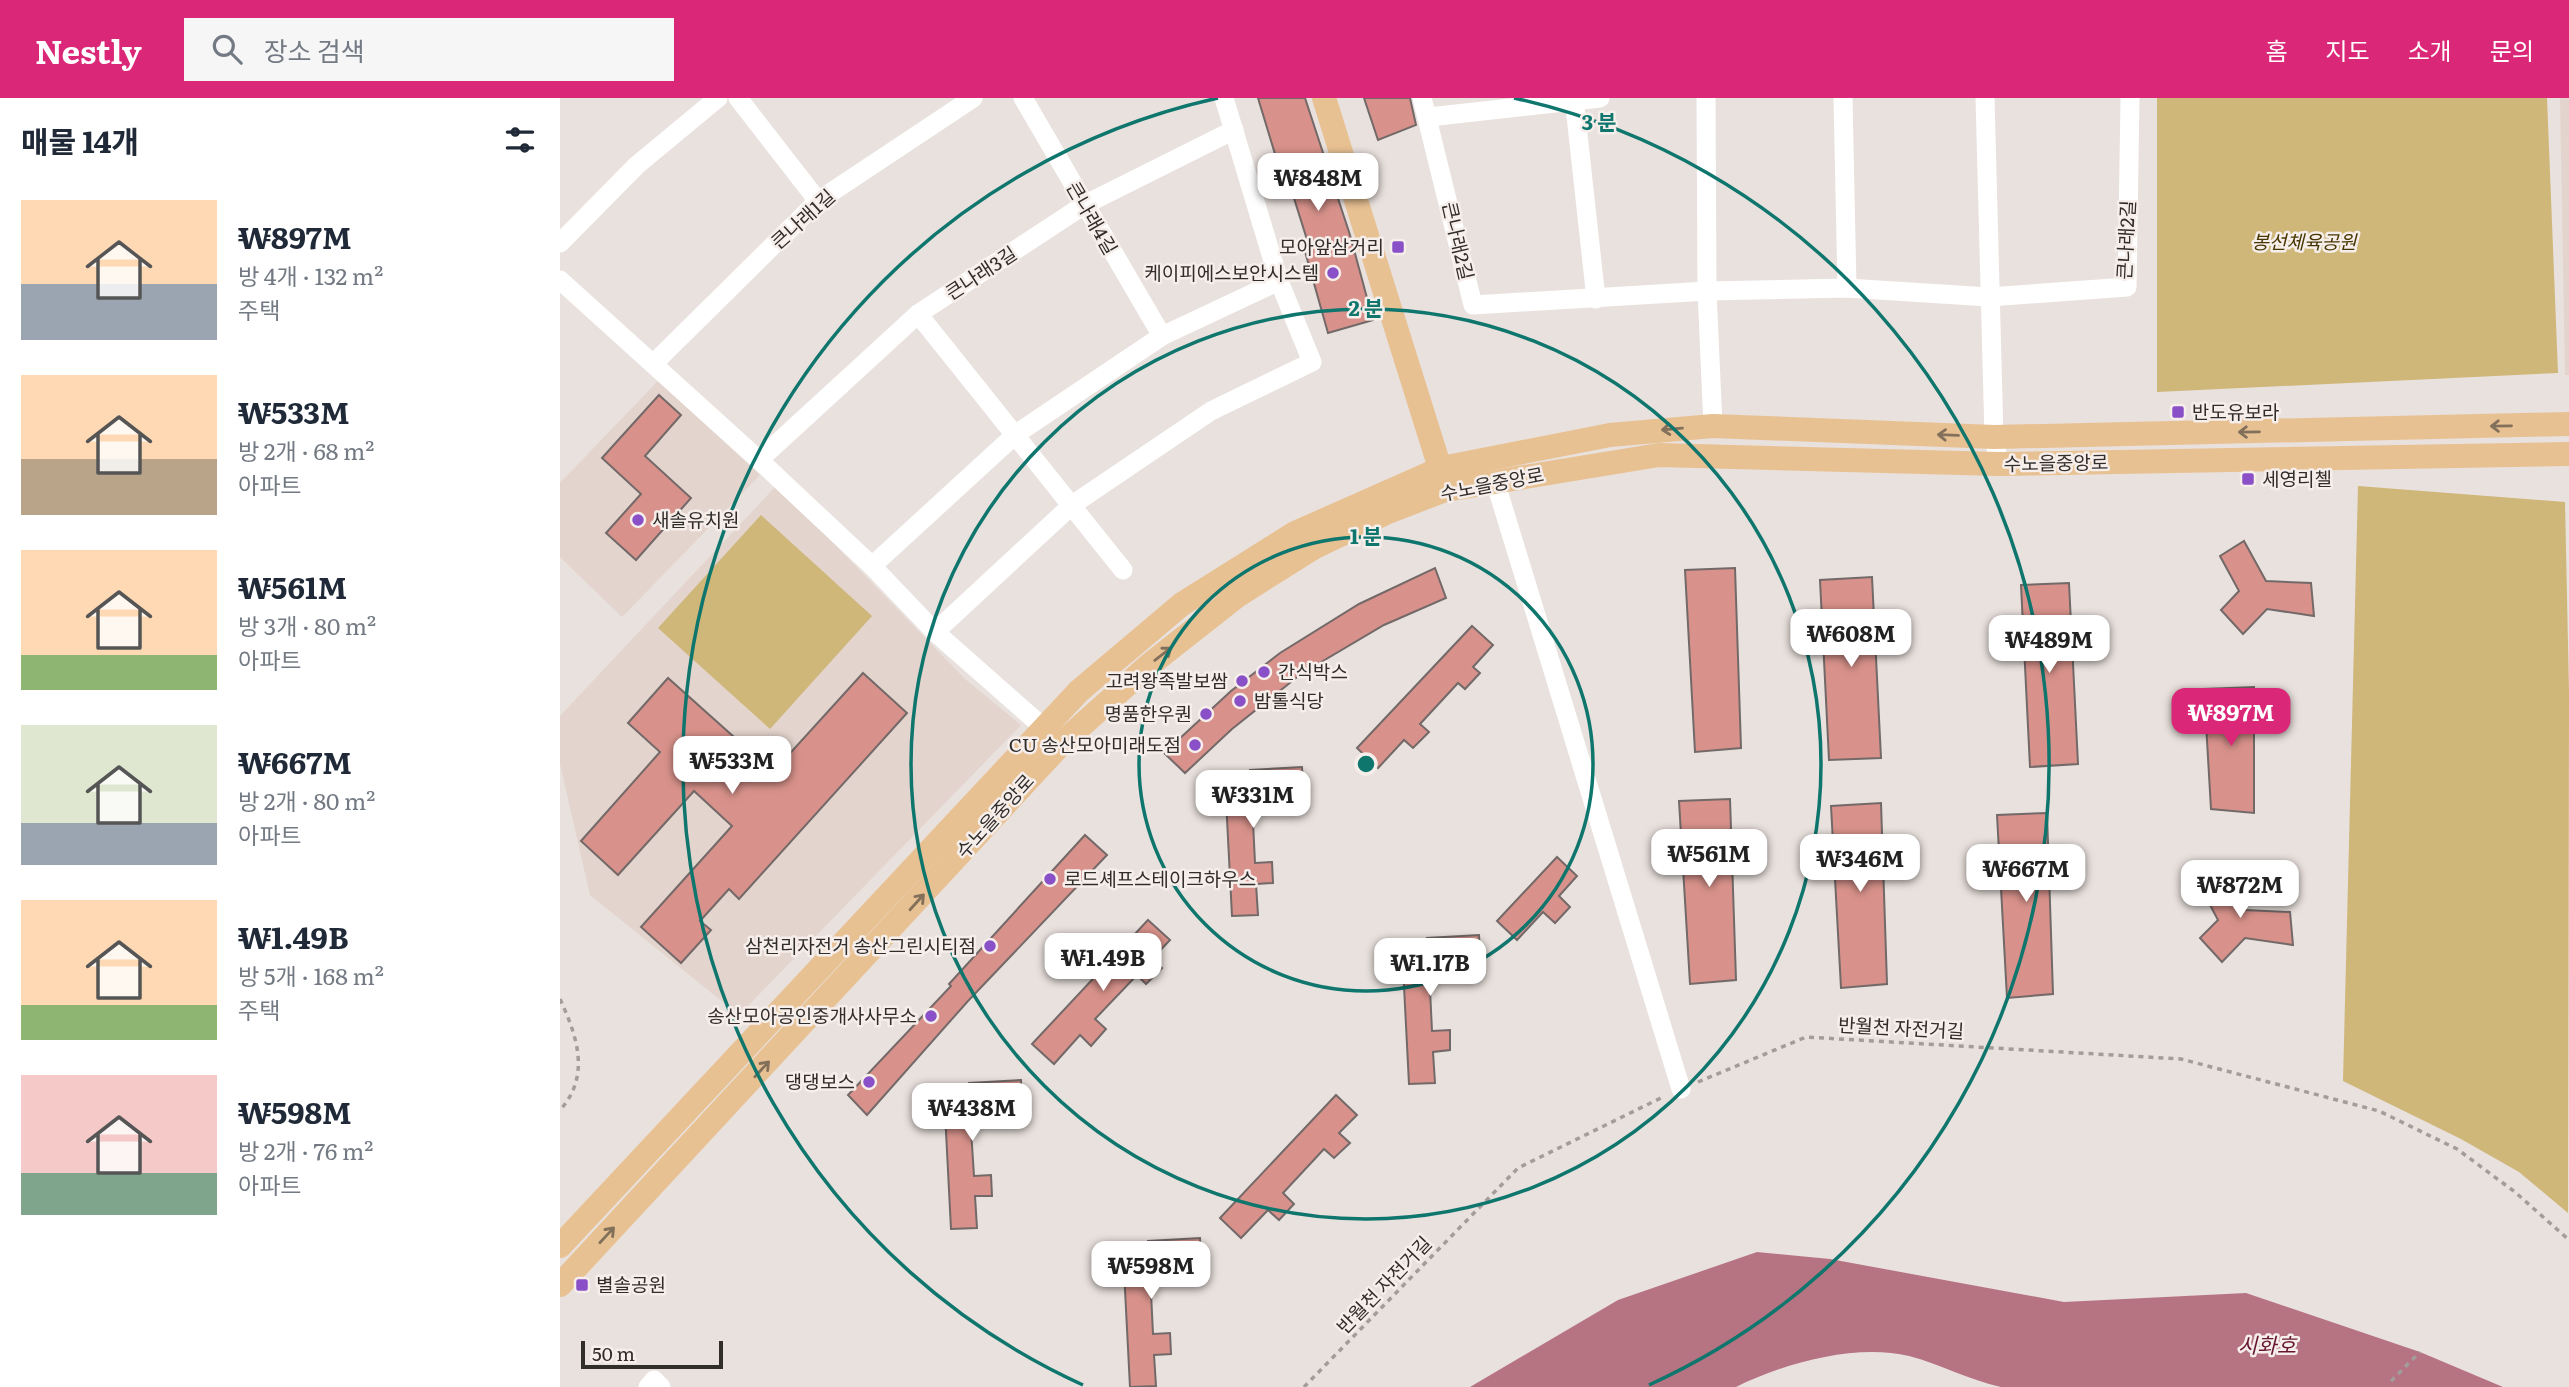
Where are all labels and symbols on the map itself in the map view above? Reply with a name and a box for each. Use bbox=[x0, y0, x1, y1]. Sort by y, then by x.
text: 3 분 bbox=[1581, 105, 1617, 136]
pin: ₩848M bbox=[1269, 153, 1367, 213]
street label: 큰나래4길 bbox=[1061, 176, 1125, 259]
street label: 큰나래1길 bbox=[764, 182, 841, 255]
street label: 큰나래2길 bbox=[1436, 199, 1482, 283]
street label: 큰나래2길 bbox=[2109, 199, 2141, 280]
park label: 봉선체육공원 bbox=[2252, 227, 2358, 255]
place label: 모아앞삼거리 bbox=[1279, 232, 1384, 260]
street label: 큰나래3길 bbox=[939, 239, 1022, 306]
marker: 모아앞삼거리 bbox=[1390, 239, 1406, 255]
place label: 케이피에스보안시스템 bbox=[1144, 258, 1319, 286]
marker: 케이피에스보안시스템 bbox=[1325, 265, 1341, 281]
text: 2 분 bbox=[1349, 291, 1383, 322]
place label: 반도유보라 bbox=[2192, 397, 2279, 425]
marker: 반도유보라 bbox=[2170, 404, 2186, 420]
one-way arrow bbox=[2490, 419, 2513, 433]
one-way arrow bbox=[1661, 423, 1684, 436]
one-way arrow bbox=[2238, 425, 2261, 438]
one-way arrow bbox=[1937, 429, 1960, 442]
street label: 수노을중앙로 bbox=[2003, 447, 2109, 477]
street label: 수노을중앙로 bbox=[1438, 459, 1546, 507]
place label: 세영리첼 bbox=[2262, 464, 2332, 492]
marker: 세영리첼 bbox=[2240, 471, 2256, 487]
place label: 새솔유치원 bbox=[652, 505, 739, 533]
marker: 새솔유치원 bbox=[630, 512, 646, 528]
text: 1 분 bbox=[1350, 519, 1382, 550]
pin: ₩608M bbox=[1802, 610, 1900, 669]
pin: ₩489M bbox=[2000, 616, 2098, 675]
one-way arrow bbox=[1153, 647, 1171, 662]
place label: 간식박스 bbox=[1278, 657, 1348, 685]
marker: 간식박스 bbox=[1256, 664, 1272, 680]
place label: 고려왕족발보쌈 bbox=[1106, 666, 1228, 694]
marker: 고려왕족발보쌈 bbox=[1234, 673, 1250, 689]
place label: 밤톨식당 bbox=[1254, 686, 1324, 714]
pin: ₩897M bbox=[2182, 688, 2280, 748]
marker: 밤톨식당 bbox=[1232, 693, 1248, 709]
place label: 명품한우퀀 bbox=[1105, 699, 1192, 727]
marker: 명품한우퀀 bbox=[1198, 706, 1214, 722]
place label: CU 송산모아미래도점 bbox=[1009, 730, 1181, 758]
pin: ₩533M bbox=[683, 736, 781, 796]
marker: CU 송산모아미래도점 bbox=[1187, 737, 1203, 753]
centre of rings bbox=[1354, 752, 1378, 776]
street label: 수노을중앙로 bbox=[949, 767, 1040, 864]
pin: ₩331M bbox=[1204, 770, 1302, 830]
pin: ₩561M bbox=[1660, 830, 1758, 889]
pin: ₩346M bbox=[1811, 834, 1909, 894]
pin: ₩667M bbox=[1977, 844, 2075, 904]
pin: ₩872M bbox=[2191, 860, 2289, 920]
place label: 로드셰프스테이크하우스 bbox=[1064, 864, 1256, 892]
marker: 로드셰프스테이크하우스 bbox=[1042, 871, 1058, 887]
one-way arrow bbox=[908, 894, 925, 911]
place label: 삼천리자전거 송산그린시티점 bbox=[745, 931, 976, 959]
pin: ₩1.49B bbox=[1046, 934, 1160, 993]
marker: 삼천리자전거 송산그린시티점 bbox=[982, 938, 998, 954]
pin: ₩1.17B bbox=[1373, 939, 1487, 998]
place label: 송산모아공인중개사사무소 bbox=[707, 1001, 917, 1029]
marker: 송산모아공인중개사사무소 bbox=[923, 1008, 939, 1024]
street label: 반월천 자전거길 bbox=[1837, 1010, 1965, 1044]
one-way arrow bbox=[754, 1061, 771, 1078]
place label: 댕댕보스 bbox=[785, 1067, 855, 1095]
marker: 댕댕보스 bbox=[861, 1074, 877, 1090]
pin: ₩438M bbox=[923, 1084, 1021, 1143]
one-way arrow bbox=[598, 1227, 615, 1244]
street label: 반월천 자전거길 bbox=[1329, 1229, 1437, 1339]
pin: ₩598M bbox=[1102, 1242, 1200, 1301]
place label: 별솔공원 bbox=[596, 1270, 666, 1298]
marker: 별솔공원 bbox=[574, 1277, 590, 1293]
water label: 시화호 bbox=[2238, 1328, 2298, 1359]
scale bar bbox=[581, 1338, 723, 1370]

